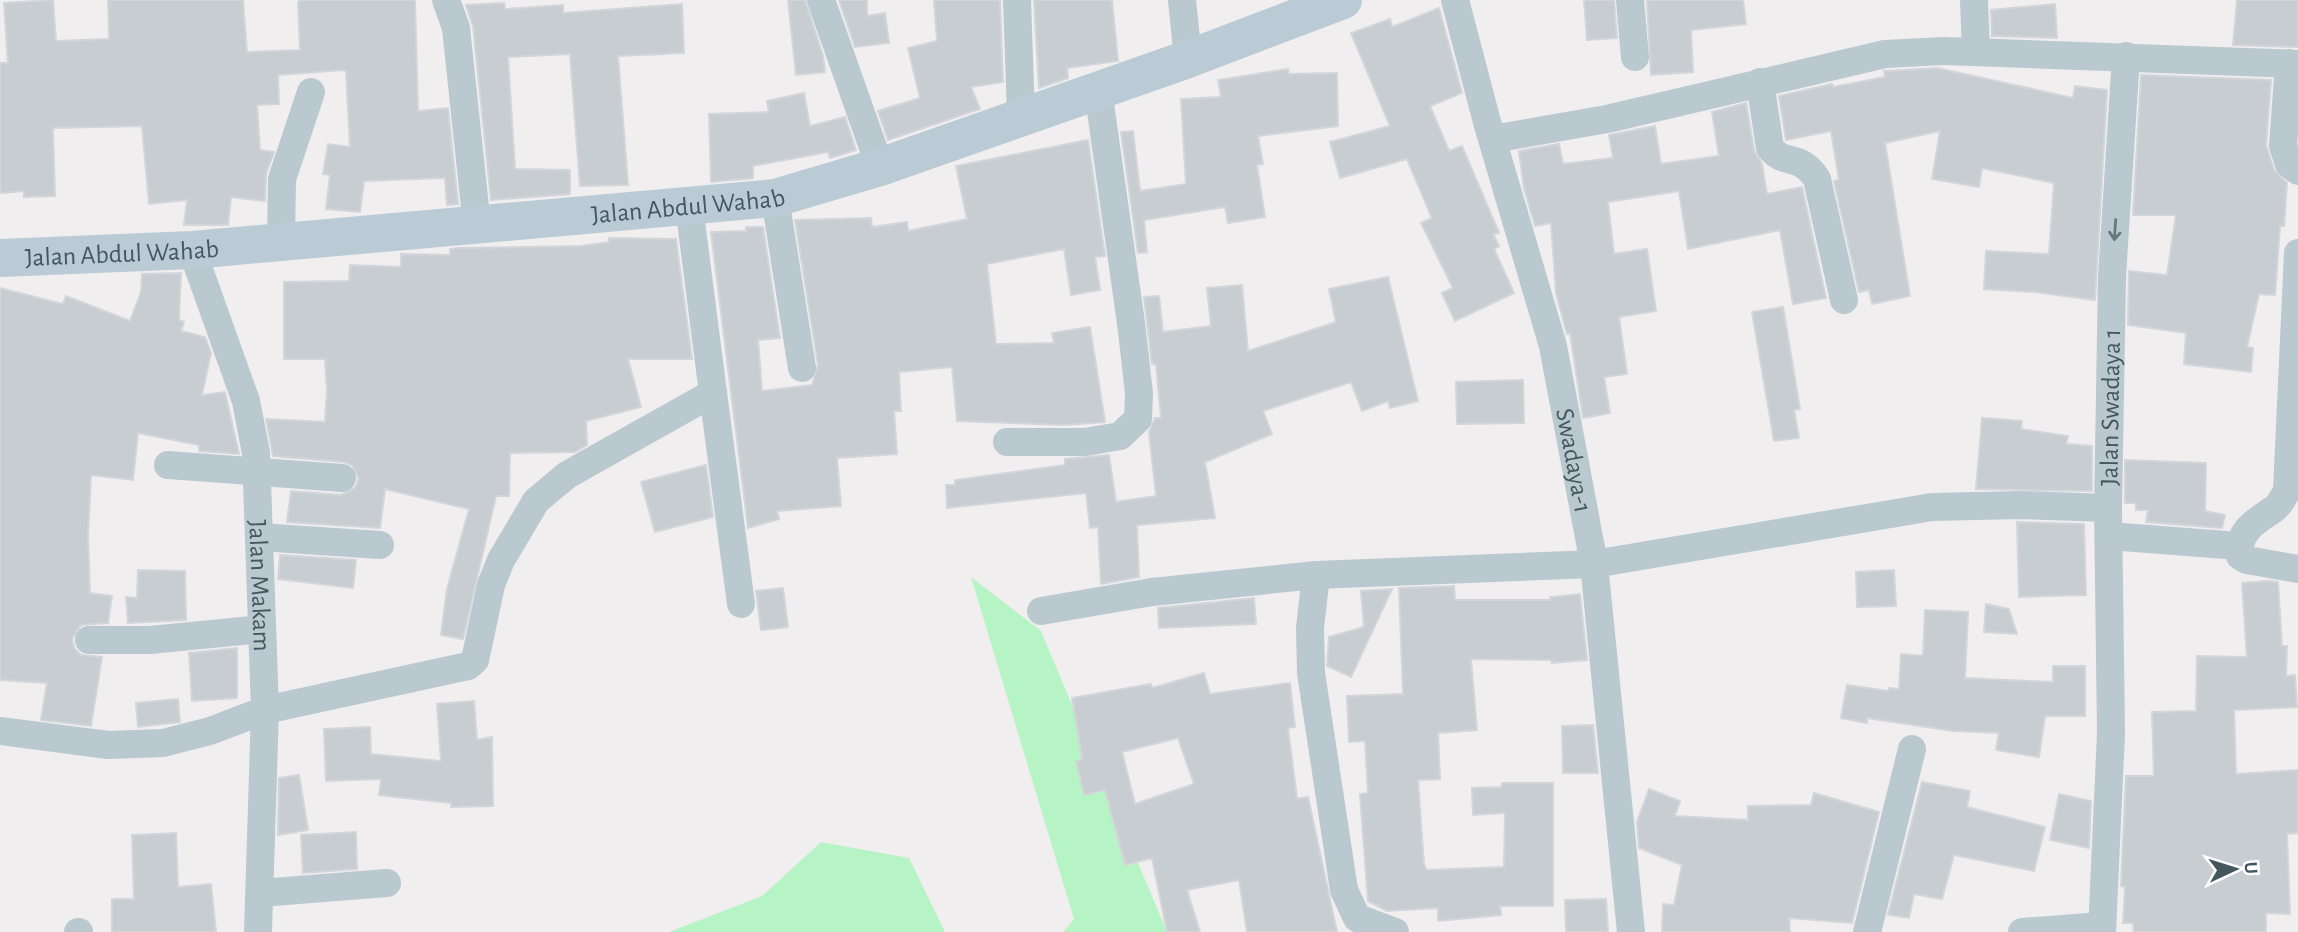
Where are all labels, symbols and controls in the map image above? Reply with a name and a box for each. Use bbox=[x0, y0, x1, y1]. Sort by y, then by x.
street label: Jalan Abdul Wahab bbox=[590, 184, 788, 228]
one-way arrow bbox=[2108, 218, 2121, 241]
street label: Jalan Abdul Wahab bbox=[24, 236, 220, 271]
street label: Jalan Swadaya 1 bbox=[2096, 328, 2125, 486]
street label: Swadaya-1 bbox=[1551, 406, 1596, 515]
street label: Jalan Makam bbox=[244, 519, 275, 652]
north arrow bbox=[2200, 834, 2270, 904]
text: U bbox=[2241, 861, 2260, 875]

